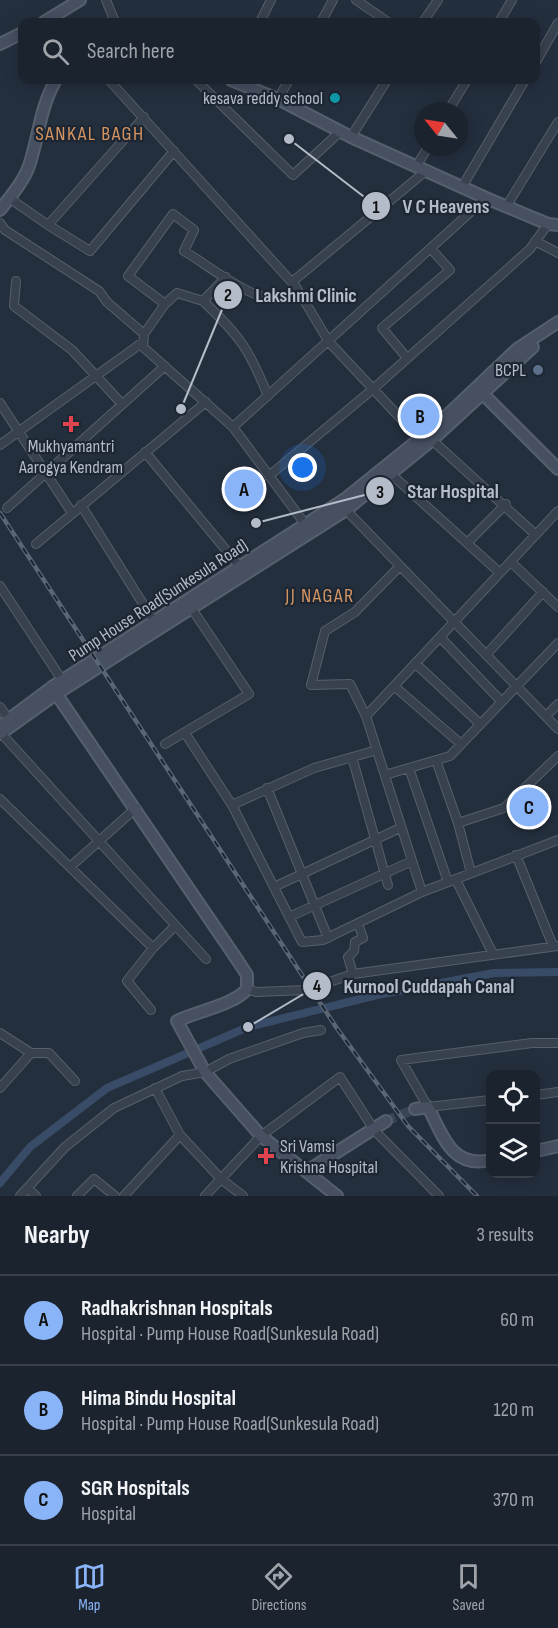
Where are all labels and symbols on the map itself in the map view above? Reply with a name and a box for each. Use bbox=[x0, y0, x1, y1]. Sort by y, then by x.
place label: kesava reddy school bbox=[203, 88, 323, 109]
marker: kesava reddy school bbox=[328, 91, 342, 105]
north arrow bbox=[414, 102, 468, 156]
district label: SANKAL BAGH bbox=[35, 122, 145, 146]
callout: V C Heavens bbox=[361, 187, 501, 225]
text: V C Heavens bbox=[403, 195, 490, 219]
text: 1 bbox=[372, 197, 380, 218]
callout: Lakshmi Clinic bbox=[213, 276, 368, 314]
text: Lakshmi Clinic bbox=[255, 284, 357, 308]
text: 2 bbox=[224, 285, 232, 306]
place label: BCPL bbox=[495, 360, 526, 381]
marker: BCPL bbox=[531, 363, 545, 377]
pin: B bbox=[400, 394, 440, 438]
marker: Mukhyamantri Aarogya Kendram bbox=[62, 415, 80, 433]
place label: Mukhyamantri Aarogya Kendram bbox=[18, 436, 123, 478]
your location bbox=[288, 453, 317, 482]
pin: A bbox=[224, 466, 264, 512]
callout: Star Hospital bbox=[365, 472, 511, 510]
text: Star Hospital bbox=[407, 480, 499, 504]
text: 3 bbox=[376, 482, 384, 503]
street label: Pump House Road(Sunkesula Road) bbox=[65, 535, 252, 666]
district label: JJ NAGAR bbox=[284, 584, 355, 608]
pin: C bbox=[510, 784, 548, 830]
callout: Kurnool Cuddapah Canal bbox=[302, 967, 526, 1005]
text: Kurnool Cuddapah Canal bbox=[344, 975, 514, 999]
text: 4 bbox=[313, 976, 322, 997]
place label: Sri Vamsi Krishna Hospital bbox=[280, 1136, 378, 1178]
marker: Sri Vamsi Krishna Hospital bbox=[257, 1147, 275, 1165]

